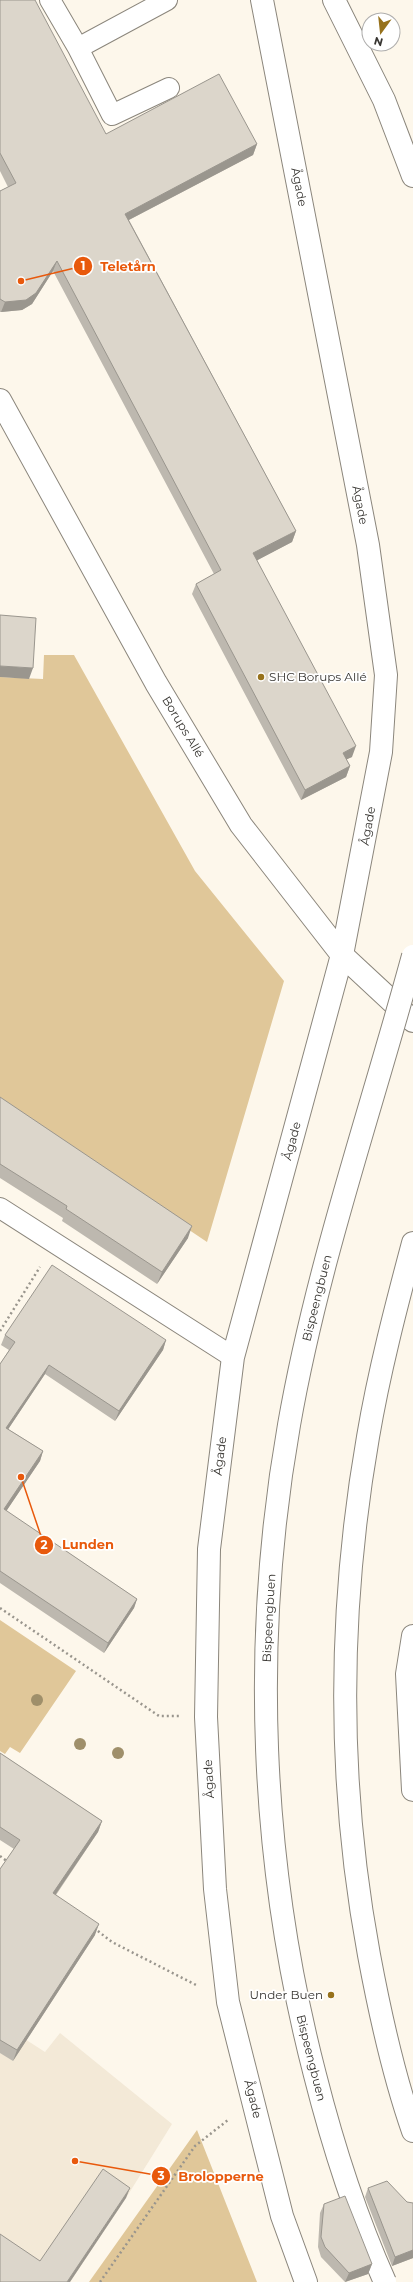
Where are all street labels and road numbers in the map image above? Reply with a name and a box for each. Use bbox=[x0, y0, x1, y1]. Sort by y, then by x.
street label: Ågade bbox=[288, 166, 311, 208]
street label: Ågade bbox=[349, 484, 372, 526]
street label: Borups Allé bbox=[159, 693, 208, 760]
street label: Ågade bbox=[357, 805, 378, 847]
street label: Ågade bbox=[279, 1120, 304, 1162]
street label: Bispeengbuen bbox=[299, 1253, 335, 1343]
street label: Ågade bbox=[210, 1436, 229, 1476]
street label: Bispeengbuen bbox=[259, 1573, 278, 1663]
street label: Ågade bbox=[200, 1759, 217, 1799]
street label: Bispeengbuen bbox=[293, 2013, 329, 2103]
street label: Ågade bbox=[241, 2078, 266, 2120]

